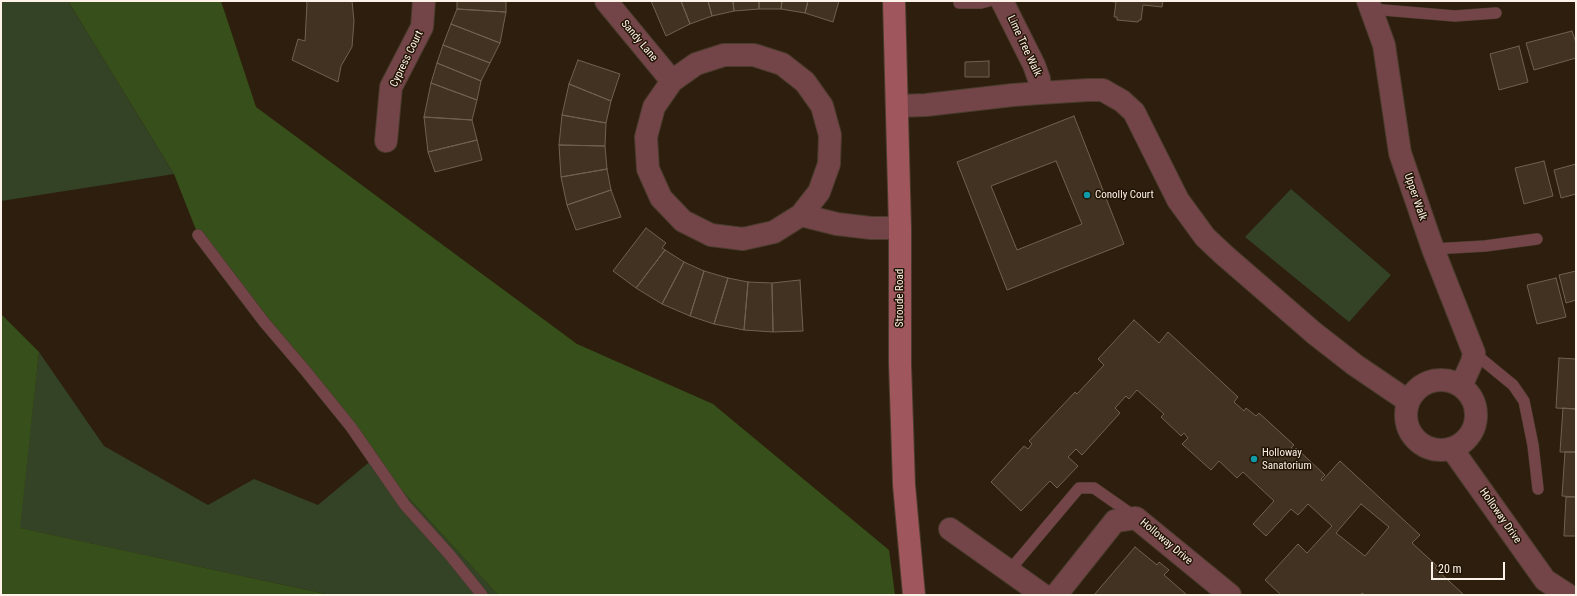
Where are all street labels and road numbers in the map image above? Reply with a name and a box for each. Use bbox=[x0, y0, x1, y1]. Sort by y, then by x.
street label: Lime Tree Walk bbox=[1004, 13, 1044, 79]
street label: Sandy Lane bbox=[618, 18, 660, 64]
street label: Cypress Court bbox=[388, 29, 426, 89]
street label: Upper Walk bbox=[1401, 172, 1429, 222]
street label: Stroude Road bbox=[893, 269, 907, 327]
street label: Holloway Drive bbox=[1476, 486, 1524, 546]
street label: Holloway Drive bbox=[1137, 516, 1195, 568]

